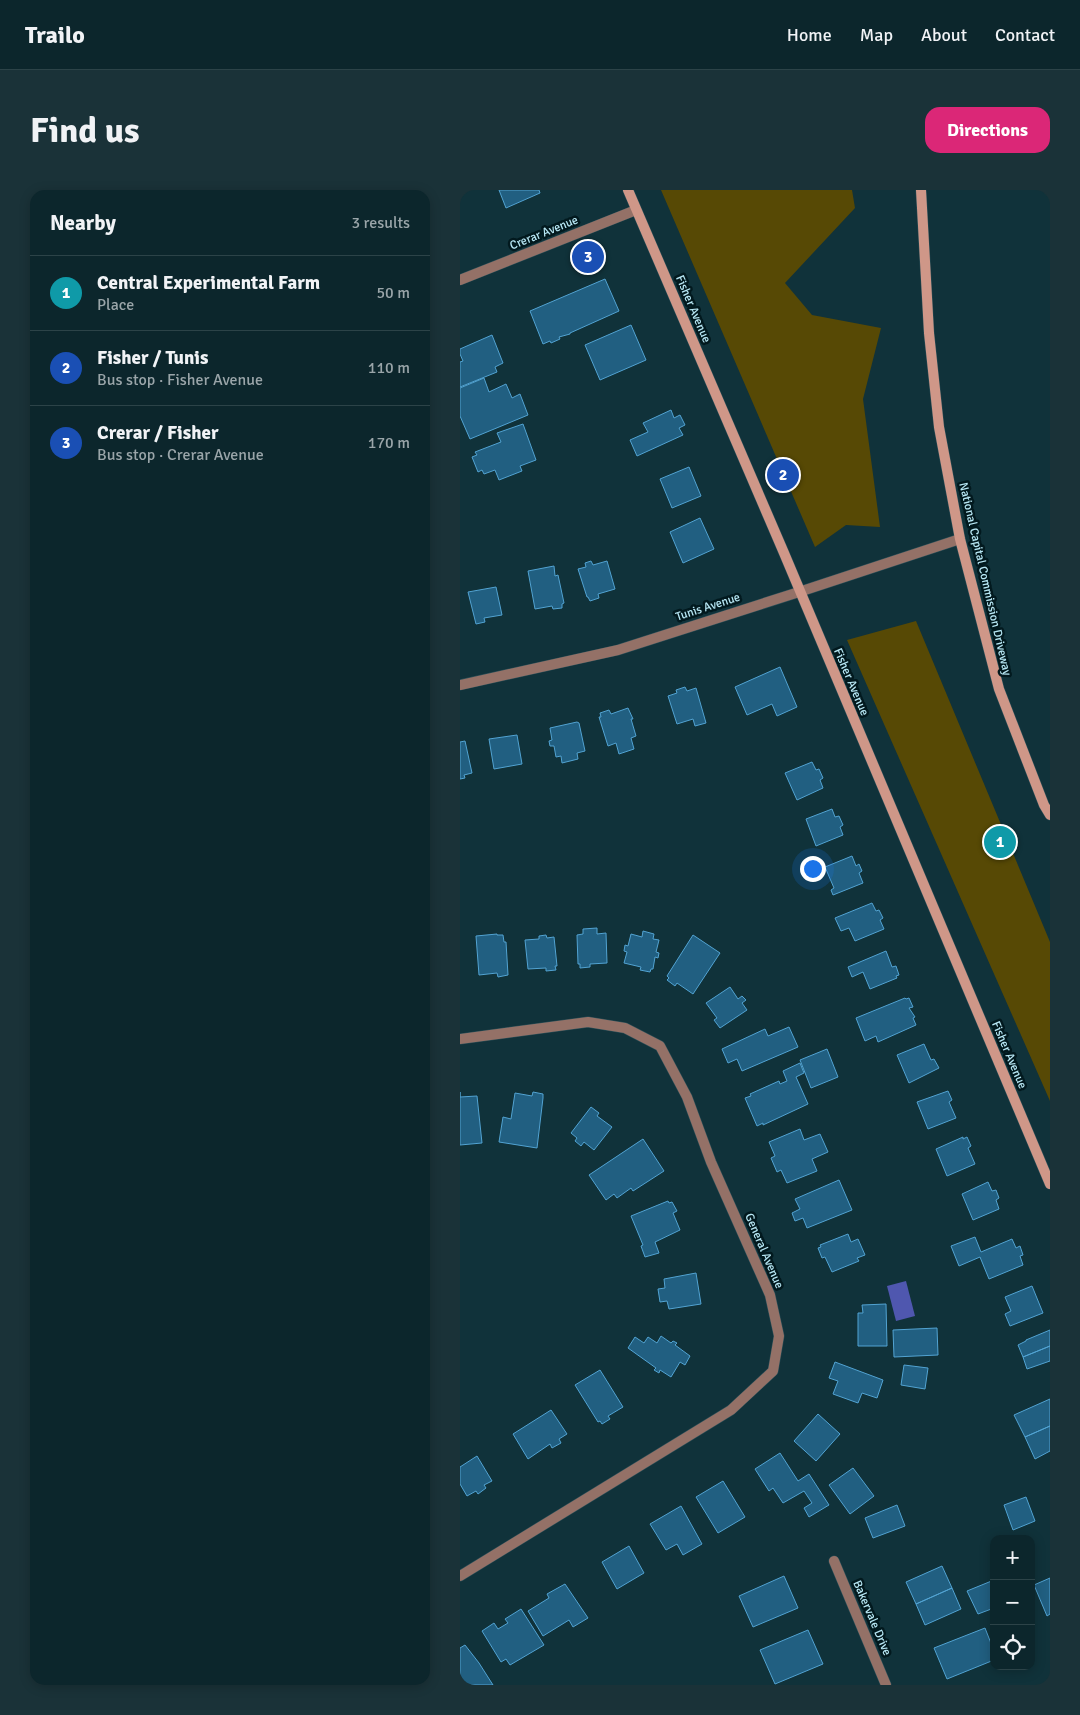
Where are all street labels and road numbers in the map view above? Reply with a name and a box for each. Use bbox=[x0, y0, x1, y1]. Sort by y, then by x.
street label: Crerar Avenue bbox=[508, 212, 580, 254]
street label: Fisher Avenue bbox=[672, 273, 714, 345]
street label: National Capital Commission Driveway bbox=[955, 481, 1015, 677]
street label: Tunis Avenue bbox=[674, 590, 742, 624]
street label: Fisher Avenue bbox=[830, 646, 872, 718]
street label: Fisher Avenue bbox=[988, 1019, 1030, 1091]
street label: General Avenue bbox=[741, 1211, 787, 1291]
street label: Bakervale Drive bbox=[849, 1578, 895, 1658]

